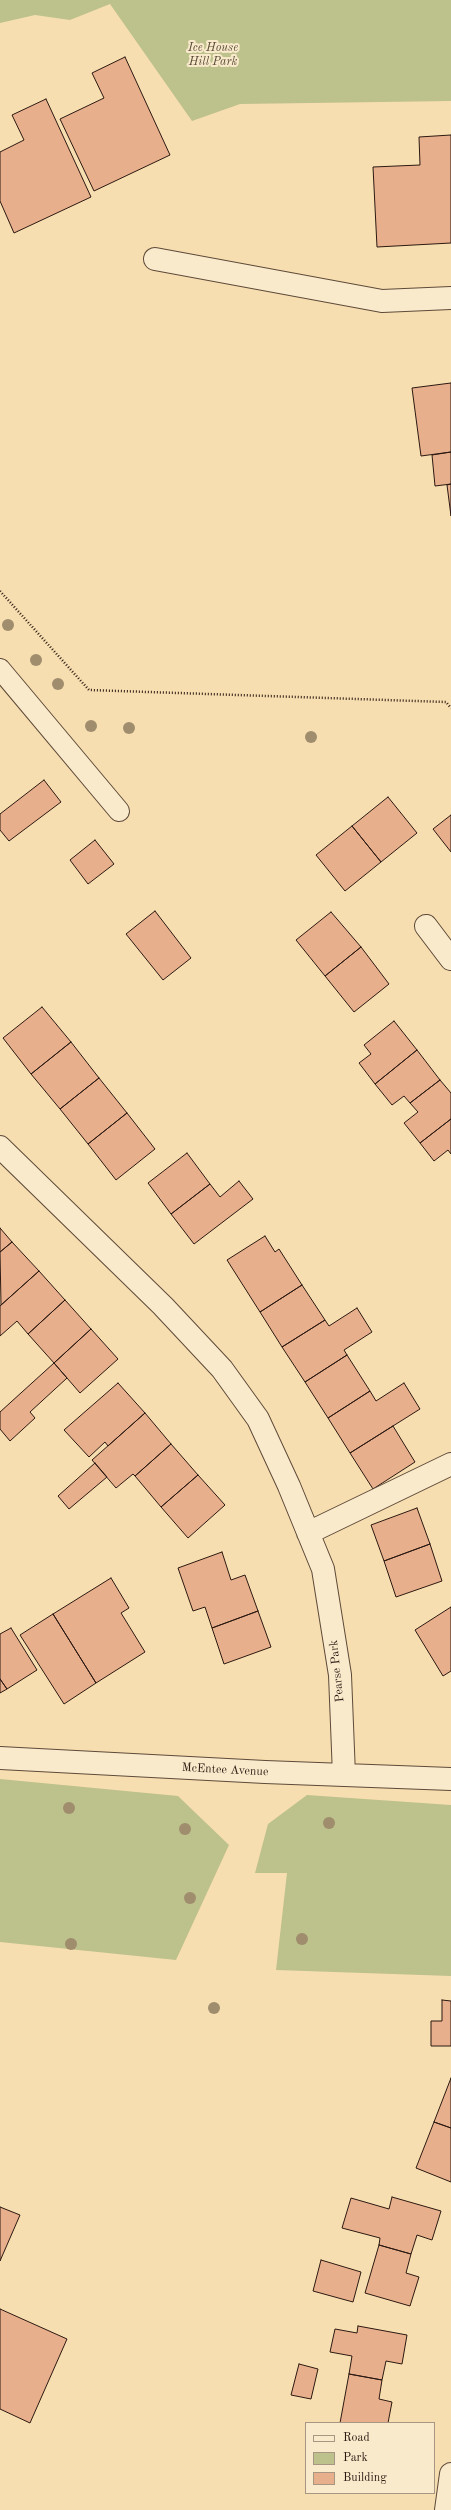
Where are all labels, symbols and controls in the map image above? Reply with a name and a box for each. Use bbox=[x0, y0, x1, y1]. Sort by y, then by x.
park label: Ice House Hill Park bbox=[188, 41, 238, 69]
street label: Pearse Park bbox=[327, 1639, 347, 1703]
street label: McEntee Avenue bbox=[181, 1761, 269, 1779]
legend bbox=[305, 2422, 435, 2494]
text: Road bbox=[343, 2432, 370, 2444]
text: Park bbox=[343, 2452, 368, 2464]
text: Building bbox=[343, 2472, 387, 2484]

